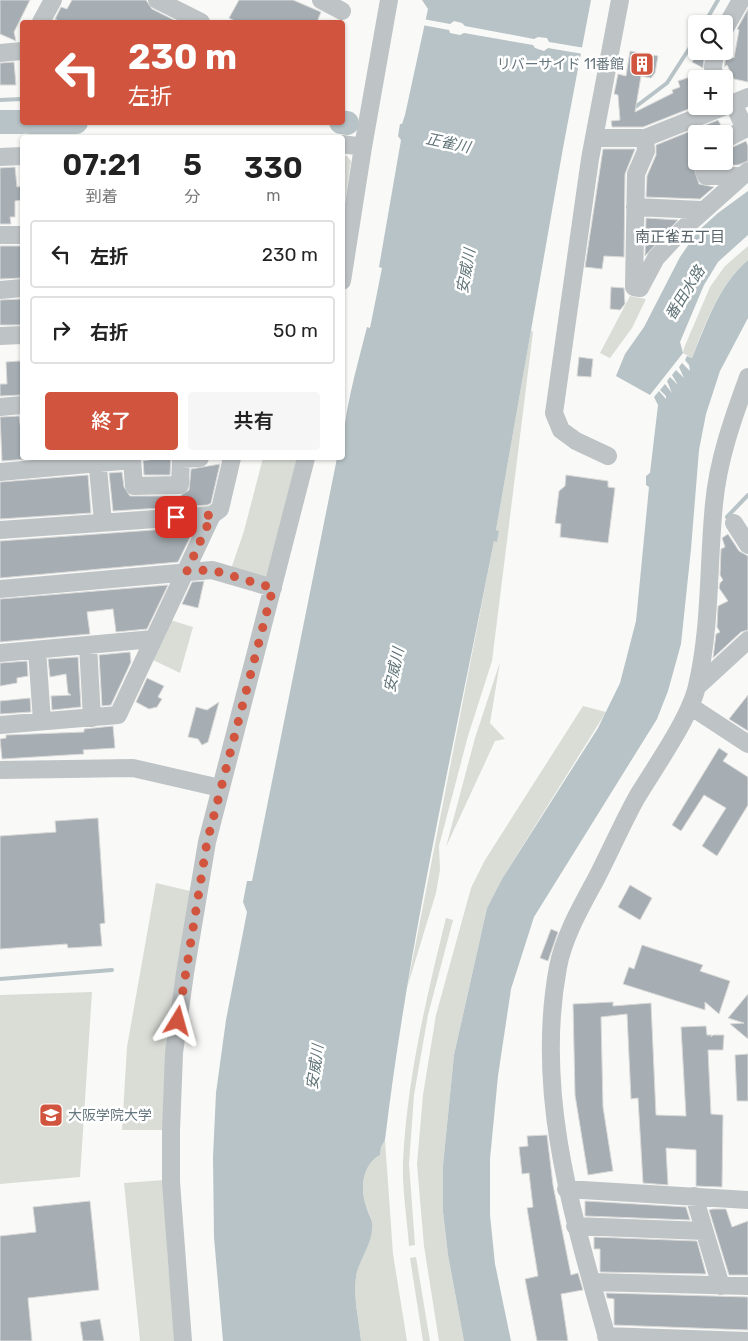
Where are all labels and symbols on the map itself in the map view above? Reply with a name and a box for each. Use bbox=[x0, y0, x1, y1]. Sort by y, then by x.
building icon: リバーサイド 11番館 bbox=[629, 51, 655, 77]
place label: リバーサイド 11番館 bbox=[497, 56, 624, 73]
water label: 正雀川 bbox=[424, 130, 474, 157]
district label: 南正雀五丁目 bbox=[635, 228, 725, 246]
water label: 安威川 bbox=[453, 245, 479, 295]
water label: 番田水路 bbox=[661, 261, 710, 323]
pin bbox=[155, 496, 197, 538]
water label: 安威川 bbox=[381, 644, 408, 694]
position arrow bbox=[151, 994, 203, 1046]
water label: 安威川 bbox=[303, 1041, 327, 1091]
school or university icon: 大阪学院大学 bbox=[38, 1102, 64, 1128]
place label: 大阪学院大学 bbox=[68, 1107, 152, 1124]

